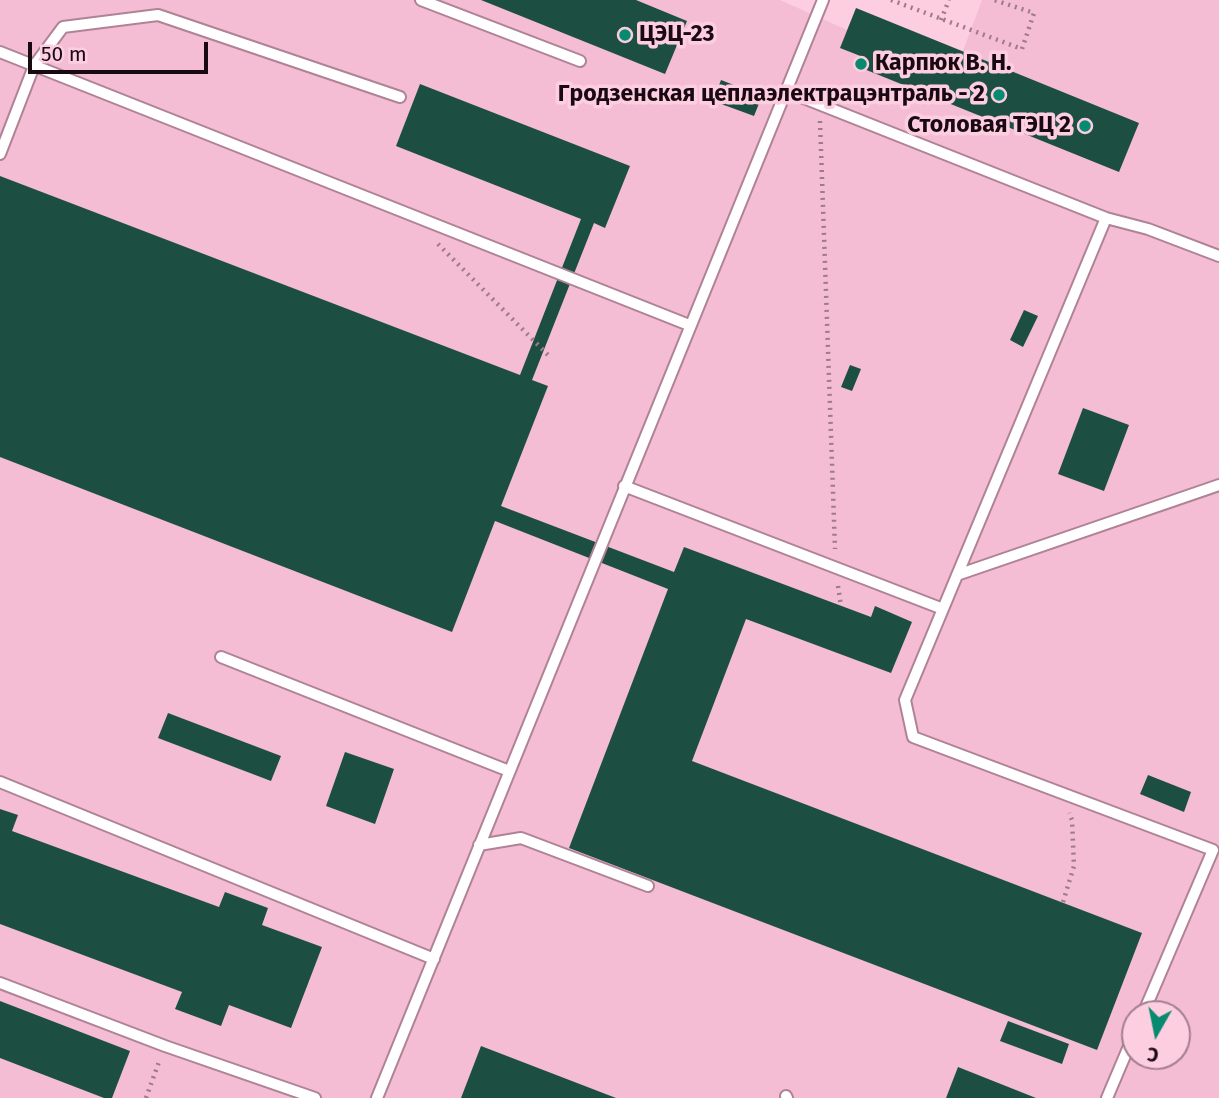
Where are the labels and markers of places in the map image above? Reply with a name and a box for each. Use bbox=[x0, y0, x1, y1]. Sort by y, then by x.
place label: ЦЭЦ-23 bbox=[639, 21, 714, 49]
marker: ЦЭЦ-23 bbox=[617, 27, 633, 43]
place label: Карпюк В. Н. bbox=[875, 50, 1011, 78]
marker: Карпюк В. Н. bbox=[853, 56, 869, 72]
place label: Гродзенская цеплаэлектрацэнтраль - 2 bbox=[558, 81, 985, 109]
marker: Гродзенская цеплаэлектрацэнтраль - 2 bbox=[991, 87, 1007, 103]
place label: Столовая ТЭЦ 2 bbox=[907, 112, 1071, 140]
marker: Столовая ТЭЦ 2 bbox=[1077, 118, 1093, 134]

